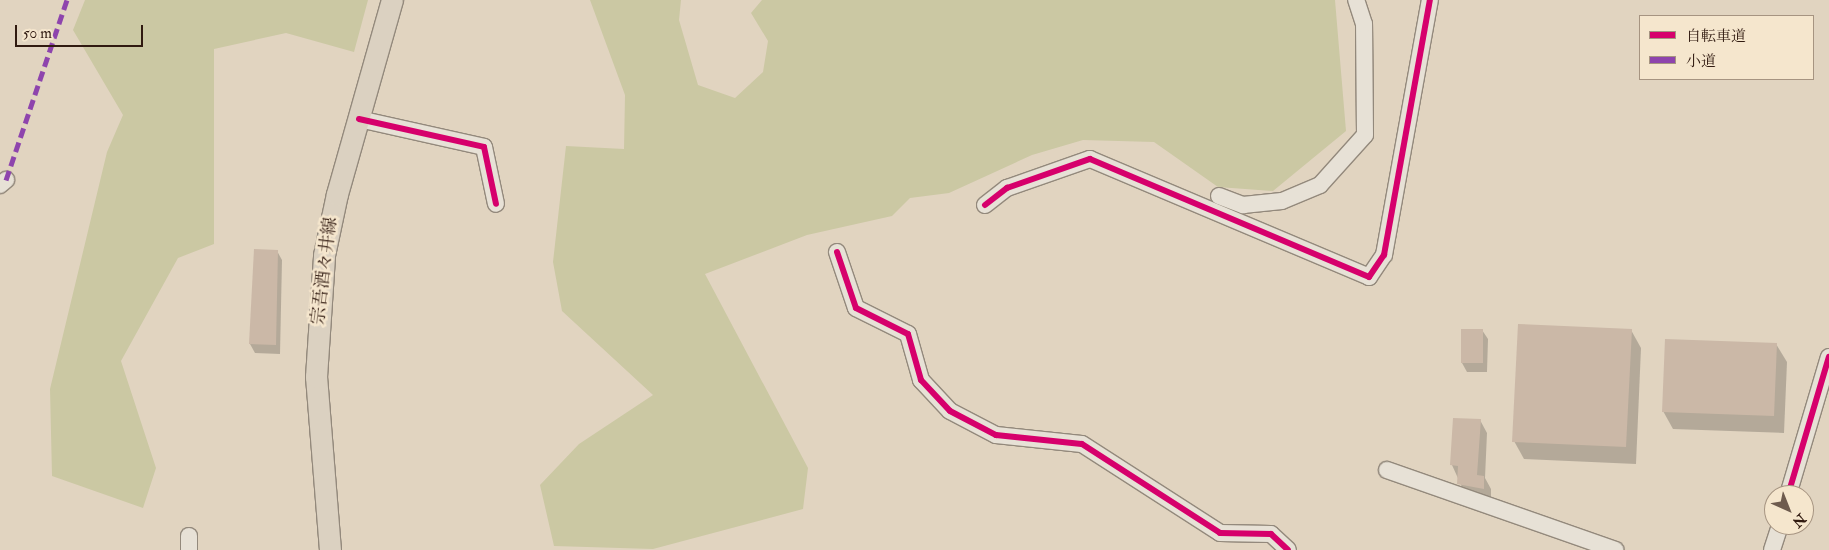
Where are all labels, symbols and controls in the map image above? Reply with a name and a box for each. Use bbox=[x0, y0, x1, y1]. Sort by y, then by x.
scale bar bbox=[18, 15, 145, 47]
legend bbox=[1639, 15, 1814, 80]
text: 50 m bbox=[23, 24, 52, 43]
text: 自転車道 bbox=[1686, 27, 1746, 46]
text: 小道 bbox=[1686, 52, 1716, 71]
street label: 宗吾酒々井線 bbox=[308, 216, 342, 326]
north arrow bbox=[1764, 485, 1814, 535]
text: N bbox=[1789, 510, 1809, 531]

